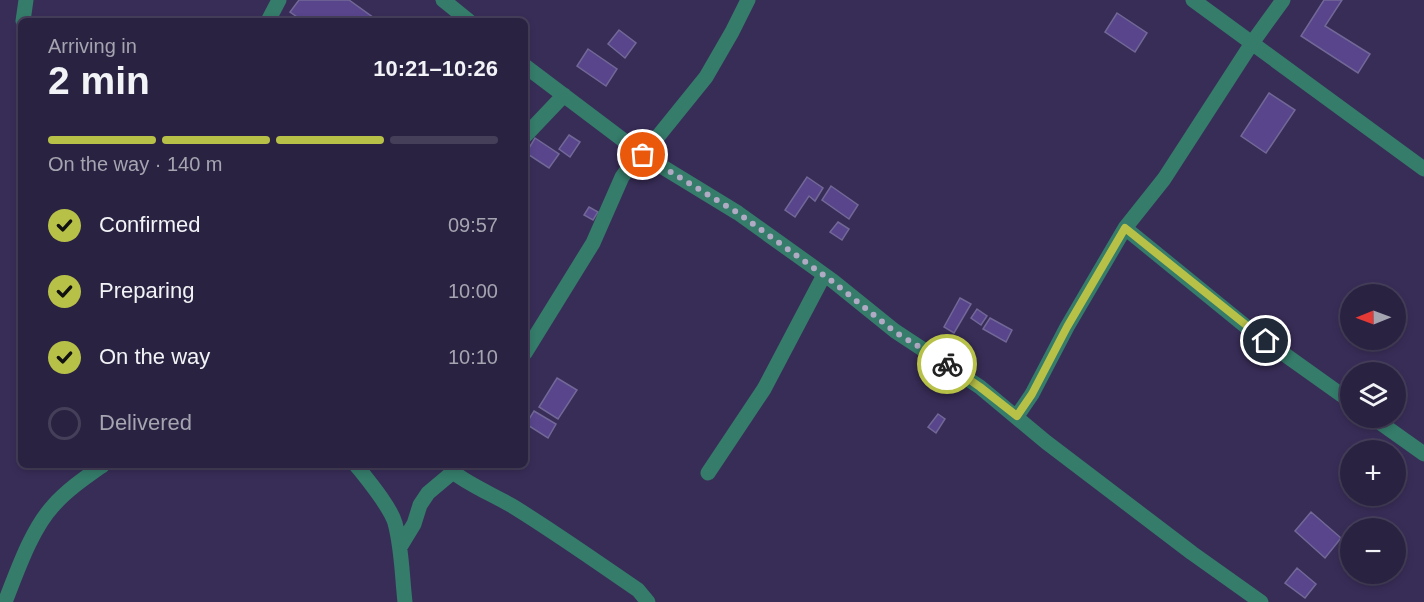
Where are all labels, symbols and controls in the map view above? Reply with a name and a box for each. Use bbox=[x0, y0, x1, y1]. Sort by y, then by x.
text: Arriving in bbox=[48, 35, 137, 57]
text: 10:21–10:26 bbox=[373, 56, 498, 81]
text: 2 min bbox=[48, 59, 150, 102]
pin bbox=[617, 129, 668, 180]
icon: bag bbox=[626, 138, 659, 171]
text: On the way · 140 m bbox=[48, 153, 223, 175]
icon: check bbox=[48, 209, 81, 242]
text: Confirmed bbox=[99, 212, 200, 237]
text: 09:57 bbox=[448, 214, 498, 236]
icon: check bbox=[48, 275, 81, 308]
text: Preparing bbox=[99, 278, 194, 303]
text: 10:00 bbox=[448, 280, 498, 302]
north arrow bbox=[1340, 284, 1406, 350]
map controls bbox=[1340, 284, 1406, 584]
pin bbox=[1240, 315, 1291, 366]
icon: home bbox=[1249, 324, 1282, 357]
courier bbox=[917, 334, 977, 394]
icon: check bbox=[48, 341, 81, 374]
text: On the way bbox=[99, 344, 210, 369]
text: 10:10 bbox=[448, 346, 498, 368]
icon: bike bbox=[931, 348, 964, 381]
button: layers bbox=[1340, 362, 1406, 428]
text: Delivered bbox=[99, 410, 192, 435]
button: + bbox=[1340, 440, 1406, 506]
button: − bbox=[1340, 518, 1406, 584]

